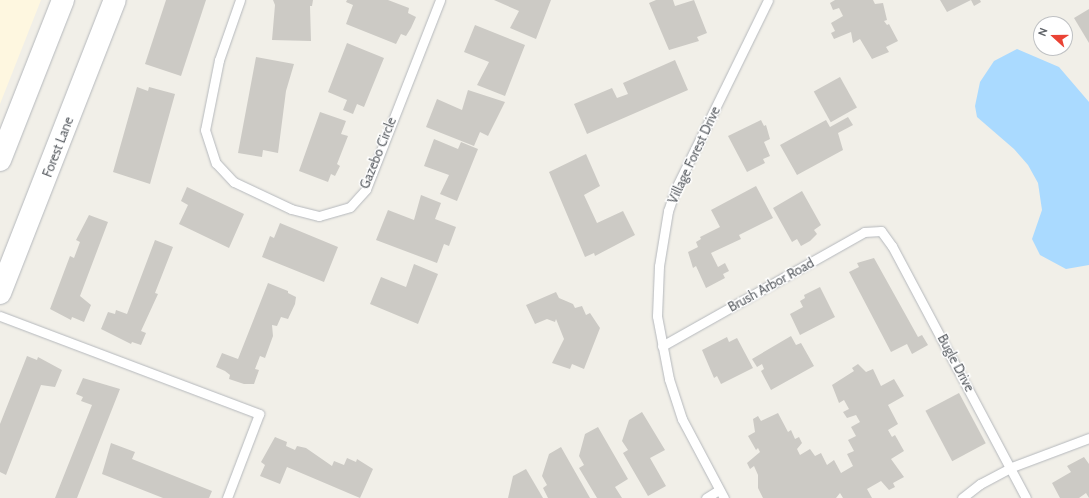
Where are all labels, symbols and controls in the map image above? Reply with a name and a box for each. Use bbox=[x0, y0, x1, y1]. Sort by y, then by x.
north arrow bbox=[1033, 16, 1073, 56]
text: N bbox=[1035, 26, 1051, 38]
street label: Village Forest Drive bbox=[665, 104, 723, 206]
street label: Forest Lane bbox=[39, 115, 77, 179]
street label: Gazebo Circle bbox=[357, 115, 399, 191]
street label: Brush Arbor Road bbox=[725, 255, 817, 315]
street label: Bugle Drive bbox=[934, 332, 978, 394]

